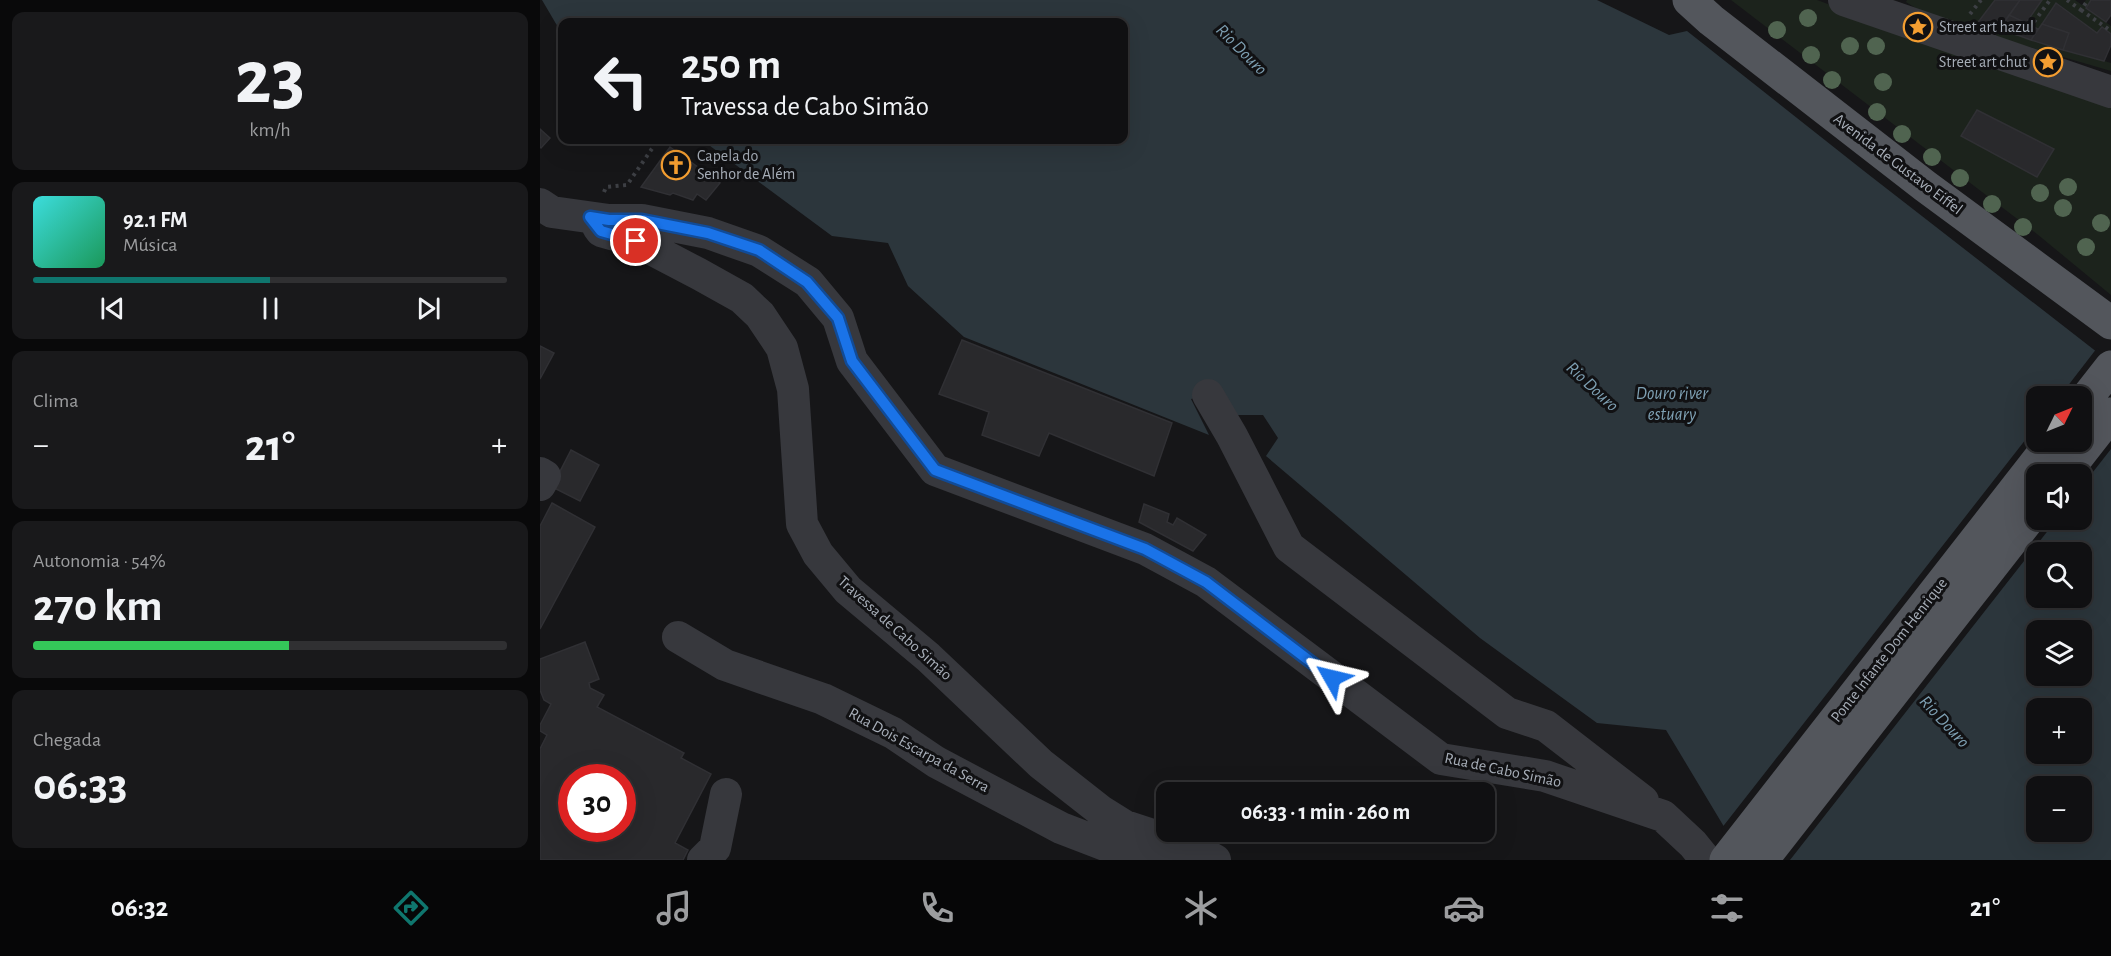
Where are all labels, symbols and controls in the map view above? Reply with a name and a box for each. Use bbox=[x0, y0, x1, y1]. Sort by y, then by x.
place icon: Street art hazul bbox=[1902, 11, 1934, 43]
place label: Street art hazul bbox=[1939, 19, 2034, 35]
water label: Rio Douro bbox=[1212, 21, 1270, 79]
text: 23 bbox=[235, 40, 305, 118]
icon: left bbox=[582, 42, 660, 120]
text: 250 m bbox=[681, 44, 781, 86]
place icon: Street art chut bbox=[2032, 46, 2064, 78]
place label: Street art chut bbox=[1939, 54, 2027, 70]
text: Travessa de Cabo Simão bbox=[681, 93, 929, 120]
street label: Avenida de Gustavo Eiffel bbox=[1831, 110, 1965, 218]
text: km/h bbox=[249, 120, 291, 140]
place label: Capela do Senhor de Além bbox=[697, 148, 795, 182]
church icon: Capela do Senhor de Além bbox=[660, 149, 692, 181]
text: 92.1 FM bbox=[123, 209, 188, 231]
pin bbox=[610, 215, 661, 266]
icon: arrive bbox=[619, 224, 652, 257]
text: Música bbox=[123, 235, 178, 255]
icon: previous bbox=[96, 292, 129, 325]
icon: pause bbox=[254, 292, 287, 325]
icon: next bbox=[412, 292, 445, 325]
water label: Rio Douro bbox=[1563, 359, 1621, 415]
water label: Douro river estuary bbox=[1636, 385, 1709, 424]
north arrow bbox=[2026, 386, 2092, 452]
map controls bbox=[2026, 386, 2092, 842]
text: Clima bbox=[33, 391, 78, 411]
text: 21° bbox=[245, 424, 295, 469]
text: − bbox=[33, 429, 49, 462]
text: + bbox=[491, 429, 507, 462]
button: sound bbox=[2026, 464, 2092, 530]
button: search bbox=[2026, 542, 2092, 608]
text: Autonomia · 54% bbox=[33, 551, 166, 571]
street label: Travessa de Cabo Simão bbox=[835, 573, 955, 683]
street label: Ponte Infante Dom Henrique bbox=[1828, 575, 1950, 725]
text: 270 km bbox=[33, 584, 162, 629]
button: layers bbox=[2026, 620, 2092, 686]
position arrow bbox=[1300, 646, 1364, 710]
water label: Rio Douro bbox=[1916, 693, 1972, 751]
button: + bbox=[2026, 698, 2092, 764]
street label: Rua Dois Escarpa da Serra bbox=[846, 705, 992, 795]
text: Chegada bbox=[33, 730, 101, 750]
street label: Rua de Cabo Simão bbox=[1443, 750, 1563, 790]
text: 06:33 bbox=[33, 763, 127, 808]
speed limit sign: 30 bbox=[558, 764, 636, 842]
button: − bbox=[2026, 776, 2092, 842]
text: 06:33 · 1 min · 260 m bbox=[1241, 801, 1410, 823]
icon: directions bbox=[390, 887, 432, 929]
icon: music bbox=[653, 887, 695, 929]
icon: phone bbox=[916, 887, 958, 929]
icon: climate bbox=[1180, 887, 1222, 929]
icon: car bbox=[1443, 887, 1485, 929]
icon: filters bbox=[1706, 887, 1748, 929]
text: 06:32 bbox=[111, 894, 168, 921]
text: 21° bbox=[1970, 894, 2000, 921]

